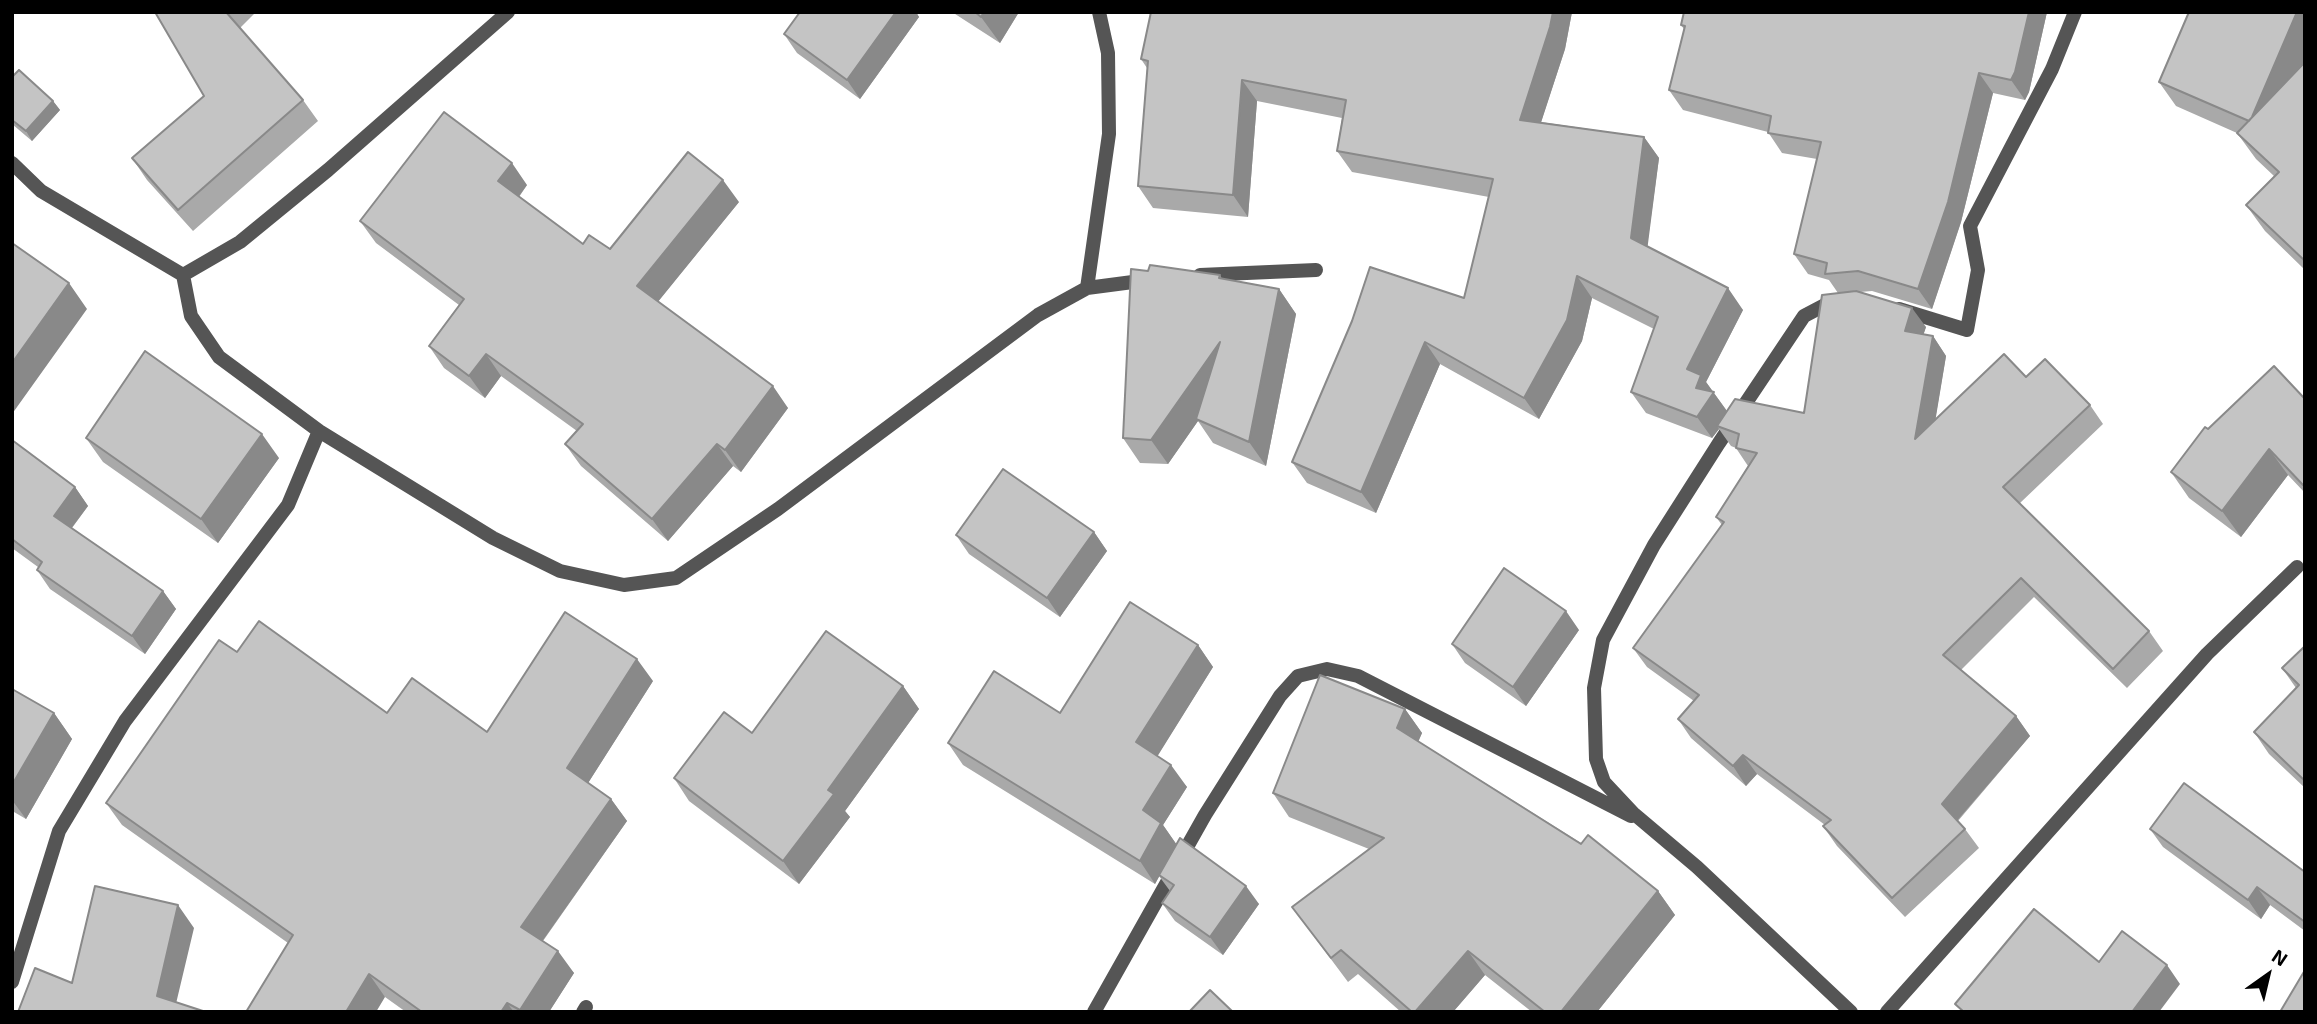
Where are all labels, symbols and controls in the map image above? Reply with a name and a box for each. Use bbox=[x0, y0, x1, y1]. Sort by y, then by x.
north arrow bbox=[2233, 940, 2303, 1010]
text: N bbox=[2268, 944, 2292, 971]

